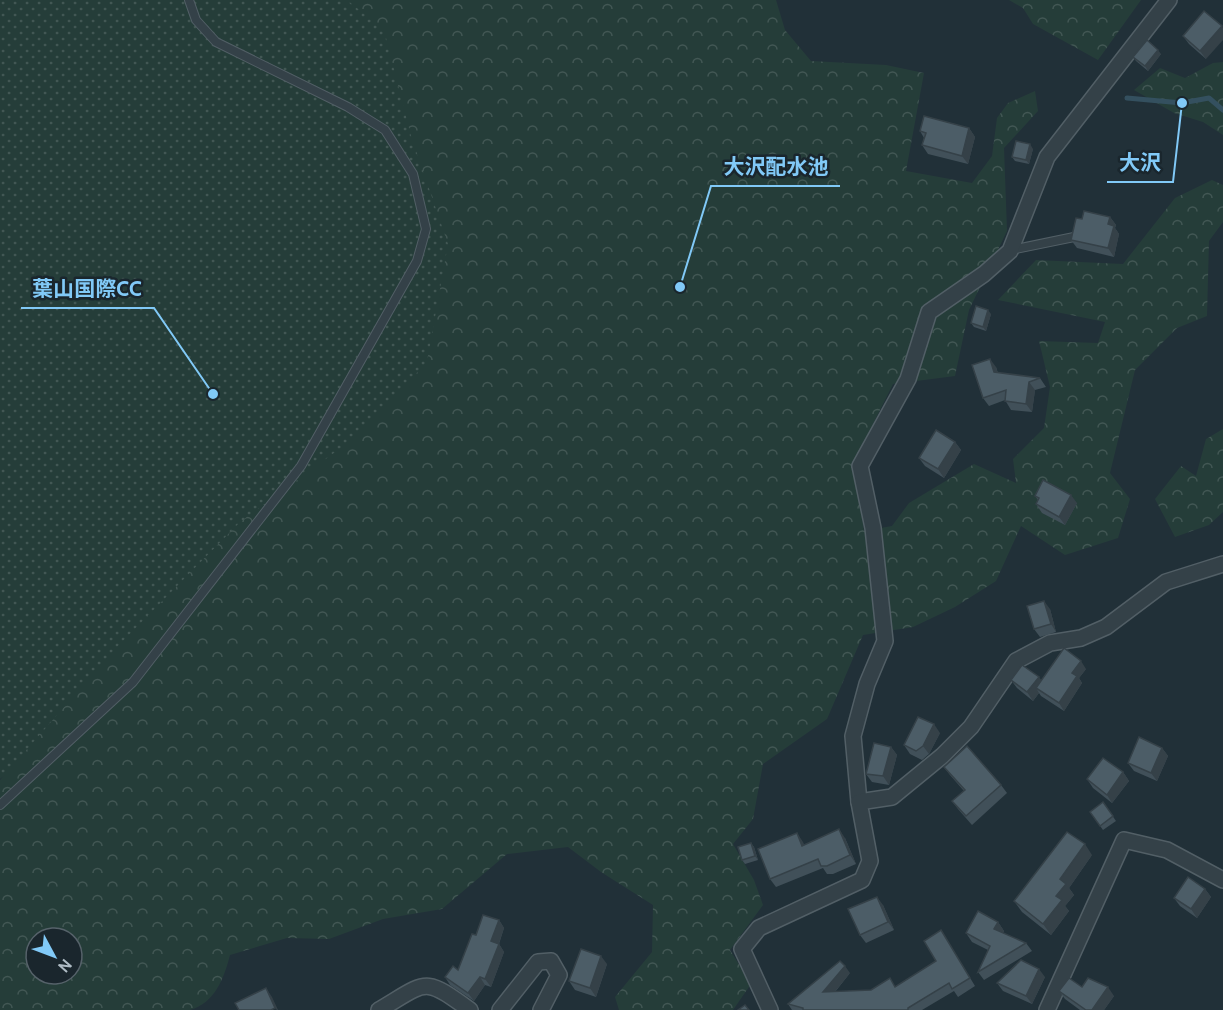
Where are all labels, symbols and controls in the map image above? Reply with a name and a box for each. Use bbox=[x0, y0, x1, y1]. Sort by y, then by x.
callout: 大沢 bbox=[1107, 143, 1173, 182]
callout: 大沢配水池 bbox=[711, 147, 840, 186]
text: 大沢 bbox=[1119, 150, 1161, 175]
text: 大沢配水池 bbox=[724, 154, 829, 179]
callout: 葉山国際CC bbox=[21, 269, 154, 308]
text: 葉山国際CC bbox=[32, 276, 142, 301]
north arrow bbox=[24, 926, 84, 986]
text: N bbox=[54, 955, 76, 976]

